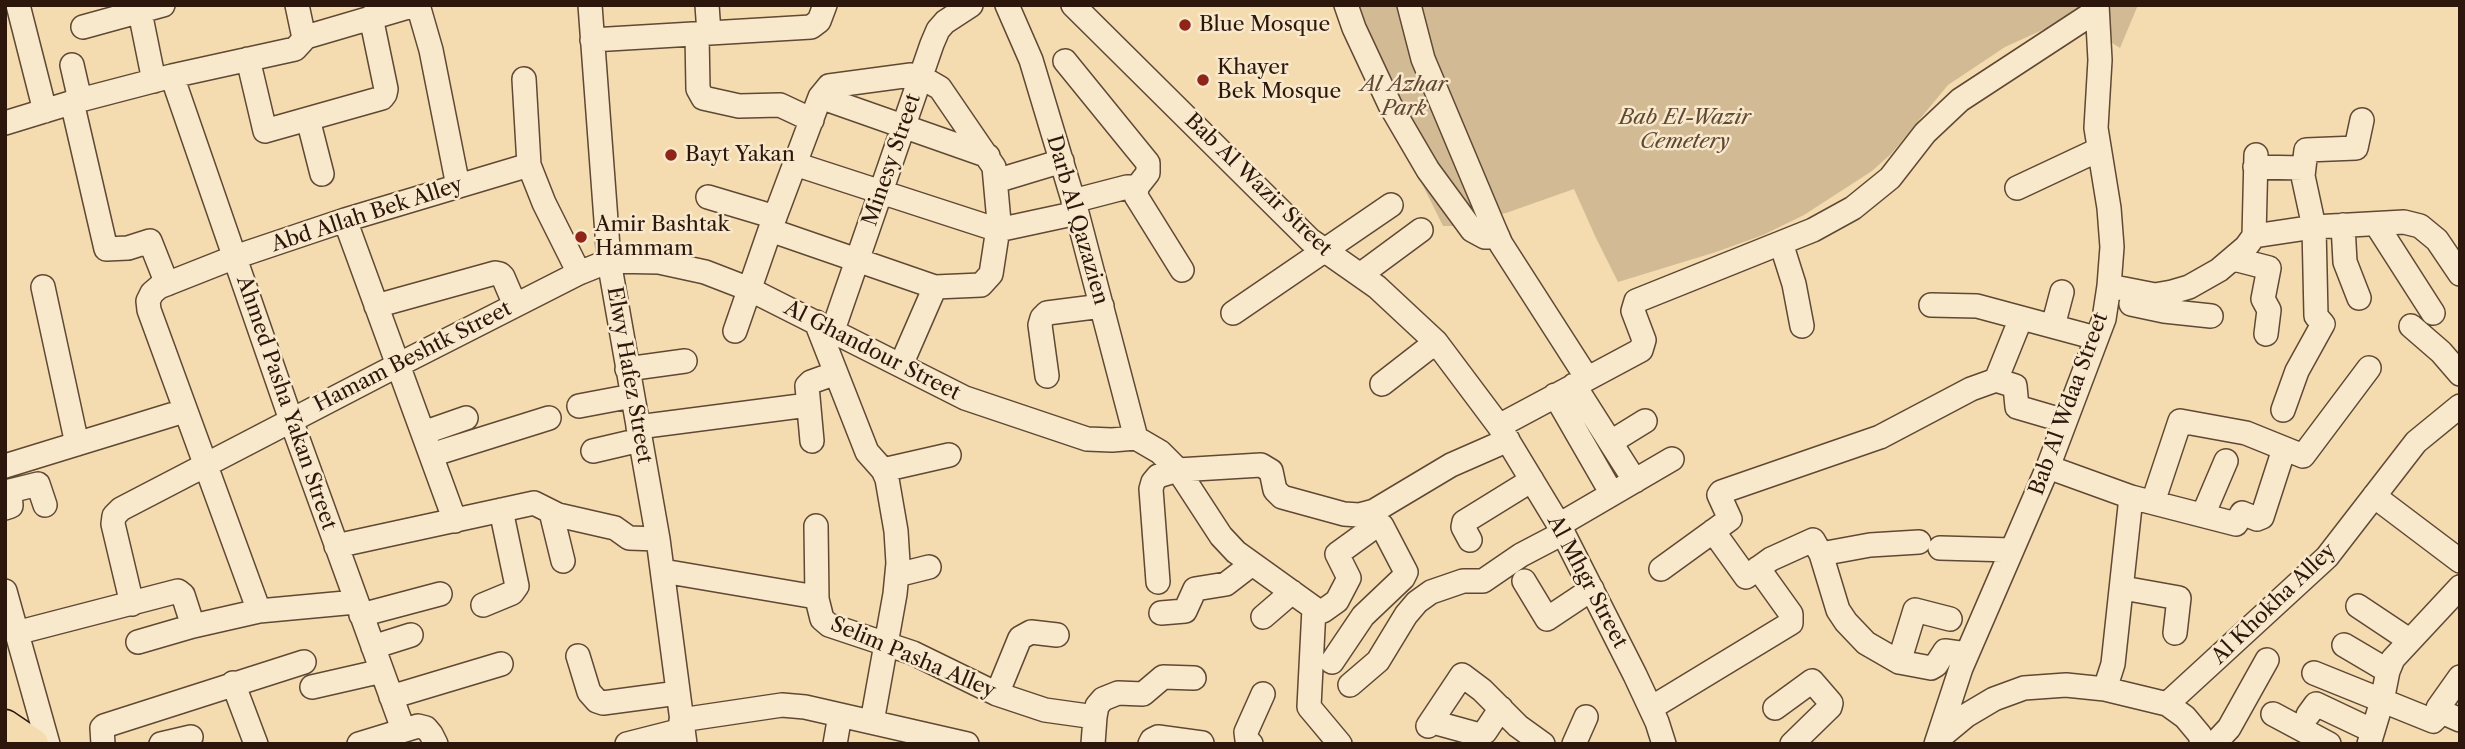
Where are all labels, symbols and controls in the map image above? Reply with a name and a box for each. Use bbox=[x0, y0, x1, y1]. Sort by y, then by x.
place label: Blue Mosque bbox=[1199, 12, 1330, 38]
marker: Blue Mosque bbox=[1177, 17, 1193, 33]
place label: Khayer Bek Mosque bbox=[1217, 55, 1341, 105]
marker: Khayer Bek Mosque bbox=[1195, 72, 1211, 88]
park label: Al Azhar Park bbox=[1361, 72, 1447, 122]
street label: Minesy Street bbox=[858, 91, 926, 229]
park label: Bab El-Wazir Cemetery bbox=[1619, 105, 1751, 155]
street label: Bab Al Wazir Street bbox=[1179, 108, 1337, 262]
street label: Darb Al Qazazien bbox=[1041, 132, 1113, 308]
place label: Bayt Yakan bbox=[685, 142, 795, 168]
marker: Bayt Yakan bbox=[663, 147, 679, 163]
street label: Abd Allah Bek Alley bbox=[268, 172, 466, 258]
place label: Amir Bashtak Hammam bbox=[595, 212, 730, 262]
marker: Amir Bashtak Hammam bbox=[573, 229, 589, 245]
street label: Ahmed Pasha Yakan Street bbox=[231, 273, 341, 533]
street label: Elwy Hafez Street bbox=[601, 285, 657, 465]
street label: Hamam Beshtk Street bbox=[310, 296, 516, 418]
street label: Al Ghandour Street bbox=[780, 296, 964, 406]
street label: Bab Al Wdaa Street bbox=[2024, 309, 2114, 499]
street label: Al Mhgr Street bbox=[1541, 511, 1633, 653]
street label: Al Khokha Alley bbox=[2207, 538, 2341, 670]
street label: Selim Pasha Alley bbox=[827, 612, 999, 704]

